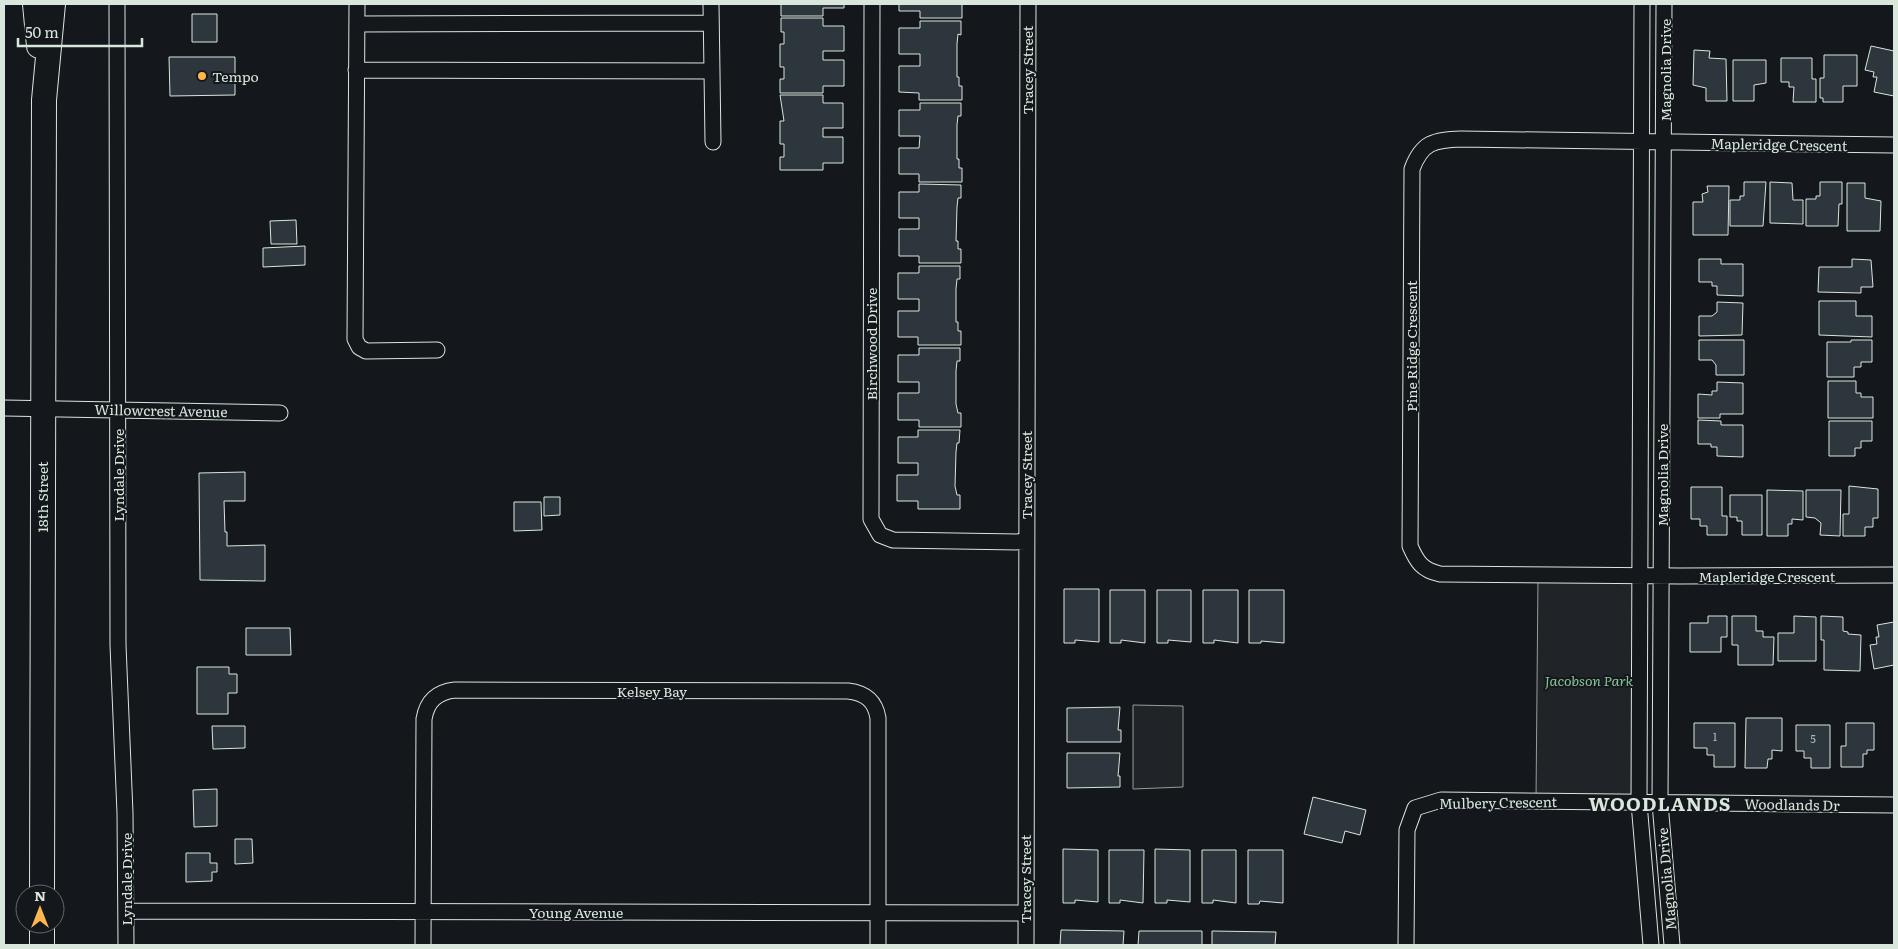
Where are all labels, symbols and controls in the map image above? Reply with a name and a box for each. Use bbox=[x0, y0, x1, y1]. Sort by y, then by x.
scale bar bbox=[18, 15, 141, 47]
street label: Magnolia Drive bbox=[1655, 19, 1675, 121]
text: 50 m bbox=[25, 20, 59, 43]
street label: Tracey Street bbox=[1017, 25, 1037, 114]
place label: Tempo bbox=[212, 66, 259, 86]
marker: Tempo bbox=[196, 70, 208, 82]
street label: Mapleridge Crescent bbox=[1710, 133, 1848, 155]
street label: Pine Ridge Crescent bbox=[1401, 280, 1421, 412]
street label: Birchwood Drive bbox=[861, 288, 881, 400]
street label: Willowcrest Avenue bbox=[94, 399, 228, 421]
street label: Magnolia Drive bbox=[1652, 424, 1672, 526]
street label: Lyndale Drive bbox=[108, 429, 128, 521]
street label: Tracey Street bbox=[1016, 430, 1036, 519]
street label: 18th Street bbox=[32, 461, 52, 533]
street label: Mapleridge Crescent bbox=[1699, 566, 1836, 586]
park label: Jacobson Park bbox=[1545, 670, 1634, 690]
street label: Kelsey Bay bbox=[617, 681, 688, 701]
house number: 1 bbox=[1713, 728, 1718, 744]
house number: 5 bbox=[1810, 730, 1816, 746]
district label: WOODLANDS bbox=[1589, 789, 1731, 817]
street label: Mulbery Crescent bbox=[1439, 791, 1558, 813]
street label: Woodlands Dr bbox=[1744, 793, 1840, 815]
street label: Magnolia Drive bbox=[1652, 827, 1680, 931]
street label: Lyndale Drive bbox=[116, 833, 136, 925]
street label: Tracey Street bbox=[1015, 834, 1035, 923]
north arrow bbox=[15, 884, 65, 934]
text: N bbox=[34, 885, 46, 905]
street label: Young Avenue bbox=[529, 902, 623, 922]

